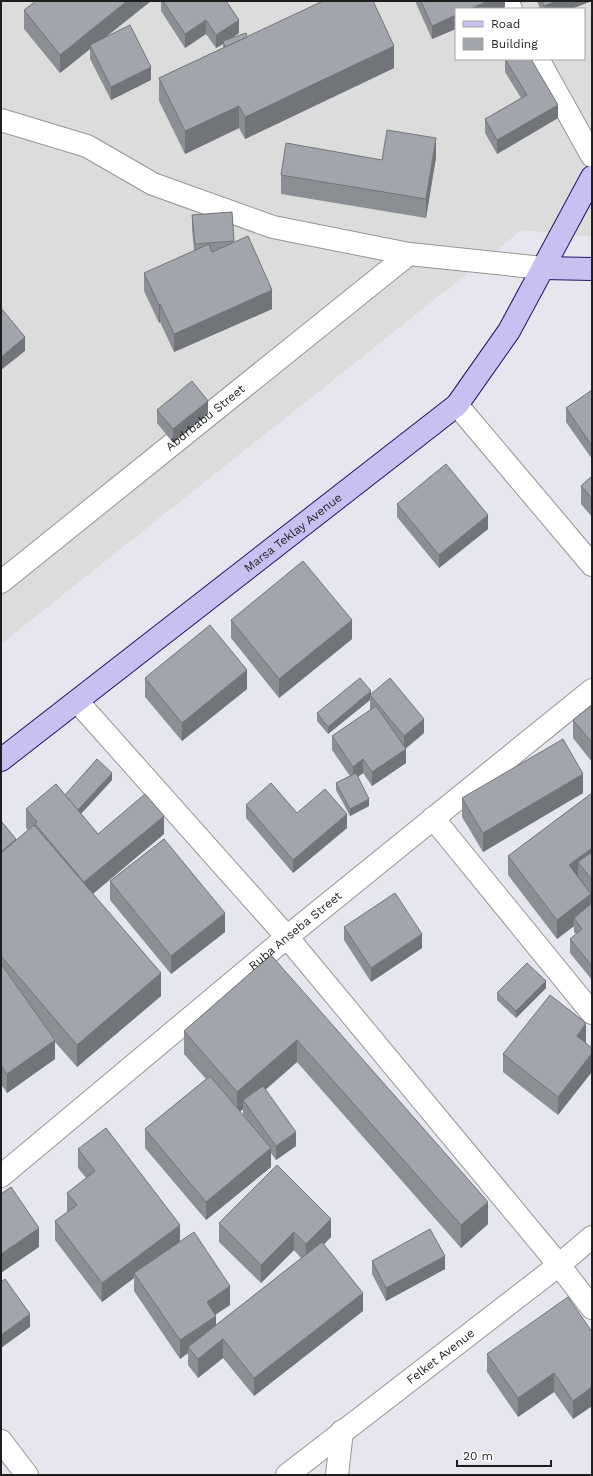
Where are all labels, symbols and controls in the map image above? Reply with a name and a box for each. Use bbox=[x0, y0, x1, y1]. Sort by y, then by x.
legend bbox=[455, 8, 585, 60]
text: Road bbox=[491, 17, 520, 31]
text: Building bbox=[491, 37, 538, 51]
street label: Abdrbabu Street bbox=[163, 382, 248, 454]
street label: Marsa Teklay Avenue bbox=[241, 490, 345, 575]
street label: Ruba Anseba Street bbox=[246, 889, 344, 973]
street label: Felket Avenue bbox=[404, 1326, 477, 1387]
scale bar bbox=[457, 1442, 551, 1468]
text: 20 m bbox=[463, 1449, 493, 1463]

